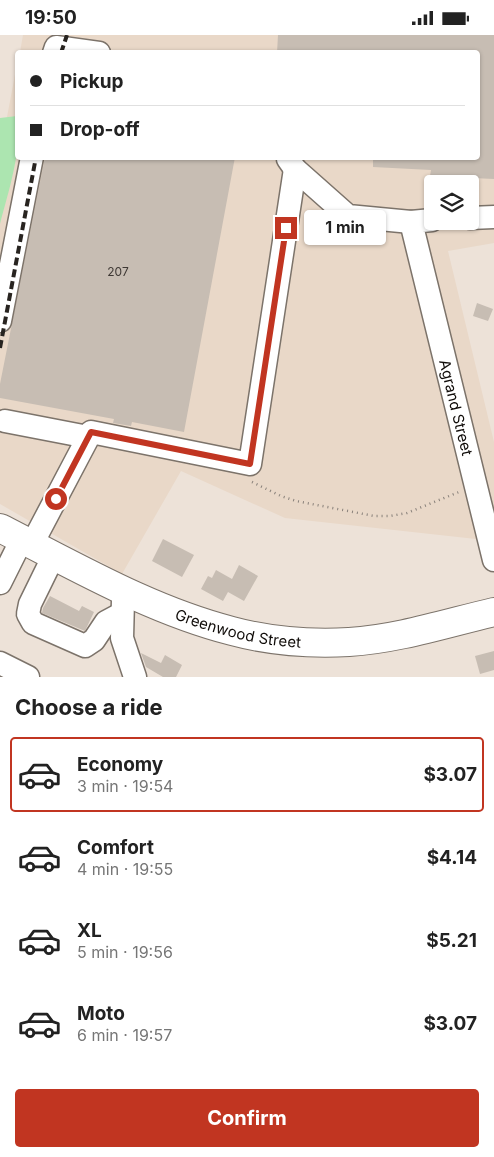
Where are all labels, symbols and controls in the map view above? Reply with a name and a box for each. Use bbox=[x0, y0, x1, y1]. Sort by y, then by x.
text: 19:50 bbox=[25, 6, 77, 29]
text: Pickup bbox=[60, 70, 123, 93]
text: Drop-off bbox=[60, 118, 140, 141]
map controls bbox=[424, 175, 479, 230]
button: layers bbox=[424, 175, 479, 230]
callout: 1 min bbox=[304, 211, 386, 245]
route end bbox=[275, 217, 297, 239]
text: 1 min bbox=[325, 217, 365, 237]
house number: 207 bbox=[107, 264, 129, 279]
street label: Agrand Street bbox=[436, 357, 477, 457]
route start bbox=[45, 488, 67, 510]
street label: Greenwood Street bbox=[173, 604, 302, 651]
text: Choose a ride bbox=[15, 694, 163, 720]
icon: car bbox=[17, 752, 62, 797]
text: Economy bbox=[77, 753, 163, 776]
text: $3.07 bbox=[423, 763, 477, 786]
text: 3 min · 19:54 bbox=[77, 776, 173, 796]
icon: car bbox=[17, 835, 62, 880]
text: Comfort bbox=[77, 836, 154, 859]
text: $4.14 bbox=[427, 846, 477, 869]
text: 4 min · 19:55 bbox=[77, 859, 173, 879]
icon: car bbox=[17, 918, 62, 963]
text: XL bbox=[77, 919, 102, 942]
text: $5.21 bbox=[426, 929, 477, 952]
text: 5 min · 19:56 bbox=[77, 942, 173, 962]
icon: car bbox=[17, 1001, 62, 1046]
text: Moto bbox=[77, 1002, 125, 1025]
text: $3.07 bbox=[423, 1012, 477, 1035]
text: 6 min · 19:57 bbox=[77, 1025, 172, 1045]
button: Confirm bbox=[15, 1089, 479, 1147]

